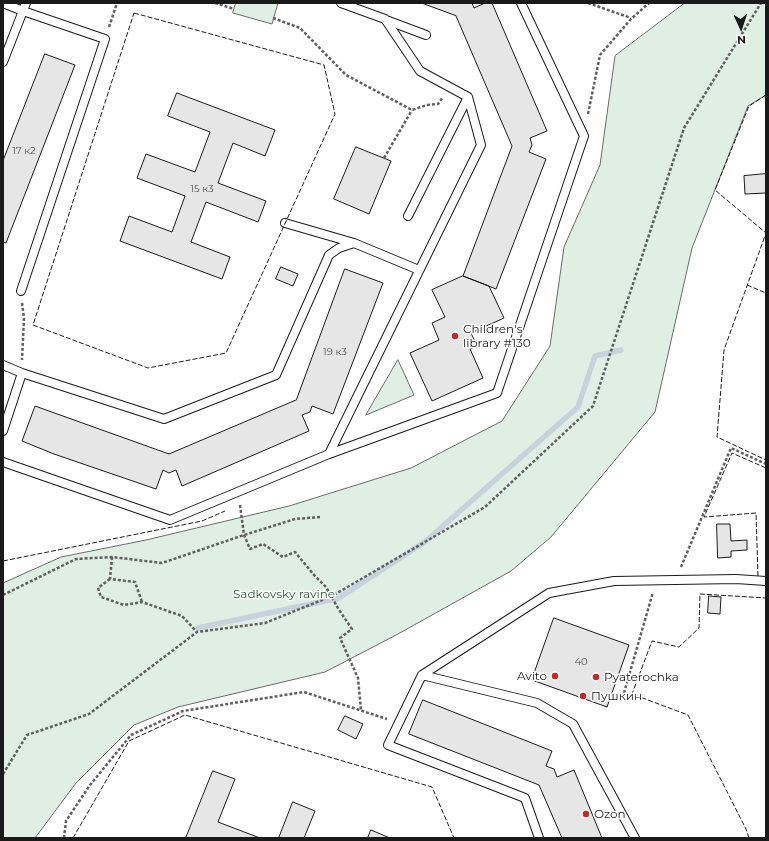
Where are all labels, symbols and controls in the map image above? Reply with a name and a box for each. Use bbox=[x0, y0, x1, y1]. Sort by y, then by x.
north arrow bbox=[721, 8, 761, 48]
text: N bbox=[737, 33, 746, 47]
house number: 17 к2 bbox=[12, 145, 36, 157]
house number: 15 к3 bbox=[190, 183, 214, 195]
place label: Children's library #130 bbox=[463, 322, 531, 350]
marker: Children's library #130 bbox=[450, 331, 460, 341]
house number: 19 к3 bbox=[323, 346, 347, 358]
park label: Sadkovsky ravine bbox=[233, 587, 335, 601]
house number: 40 bbox=[574, 656, 588, 668]
place label: Avito bbox=[517, 669, 547, 683]
place label: Pyaterochka bbox=[604, 670, 679, 684]
marker: Avito bbox=[550, 671, 560, 681]
marker: Pyaterochka bbox=[591, 672, 601, 682]
place label: Пушкин bbox=[591, 689, 642, 703]
marker: Пушкин bbox=[578, 691, 588, 701]
place label: Ozon bbox=[594, 807, 626, 821]
marker: Ozon bbox=[581, 809, 591, 819]

